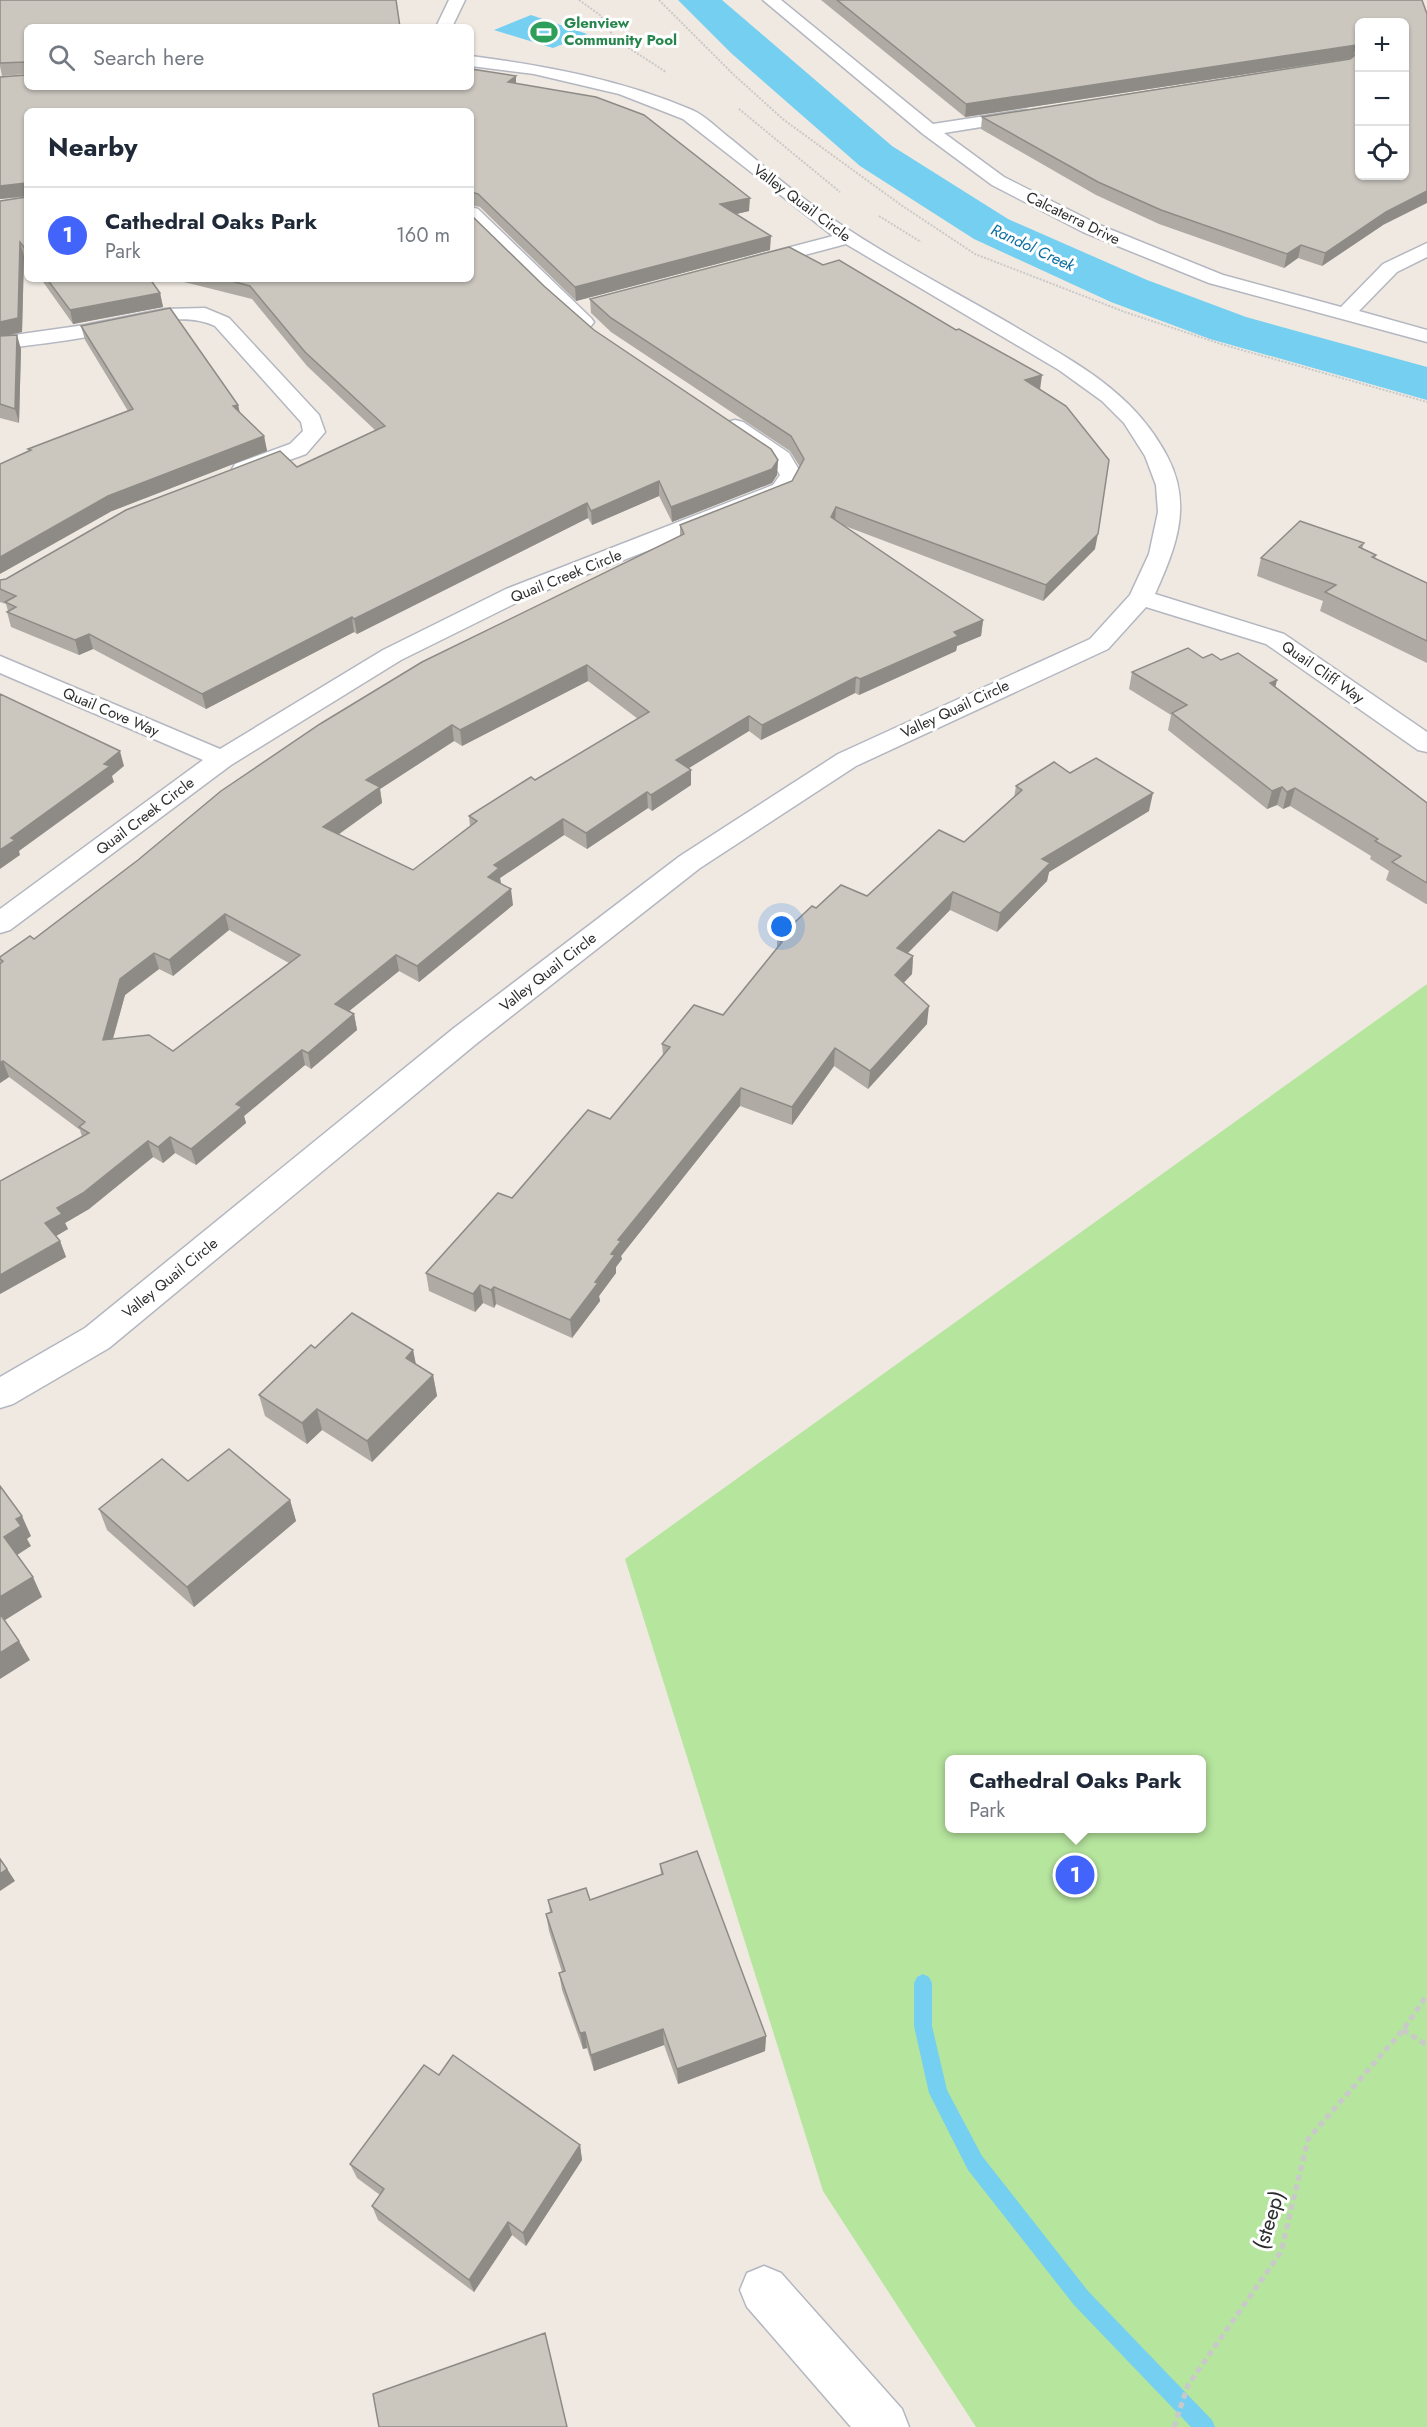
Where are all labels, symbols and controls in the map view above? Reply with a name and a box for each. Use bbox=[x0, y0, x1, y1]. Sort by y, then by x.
place label: Glenview Community Pool bbox=[564, 12, 677, 51]
sports icon: Glenview Community Pool bbox=[529, 17, 559, 47]
map controls bbox=[1355, 18, 1409, 180]
button: + bbox=[1355, 18, 1409, 72]
search box bbox=[24, 24, 474, 90]
icon: search bbox=[45, 41, 78, 74]
text: Search here bbox=[93, 41, 204, 73]
button: − bbox=[1355, 72, 1409, 126]
button: locate bbox=[1355, 126, 1409, 180]
text: Nearby bbox=[48, 128, 137, 166]
street label: Valley Quail Circle bbox=[749, 159, 856, 247]
street label: Calcaterra Drive bbox=[1022, 186, 1124, 250]
text: Cathedral Oaks Park bbox=[105, 205, 317, 237]
water label: Randol Creek bbox=[987, 218, 1079, 277]
text: 1 bbox=[62, 221, 73, 250]
text: 160 m bbox=[396, 221, 450, 250]
text: Park bbox=[105, 237, 141, 266]
street label: Quail Creek Circle bbox=[507, 544, 625, 608]
street label: Quail Cliff Way bbox=[1277, 635, 1369, 709]
street label: Valley Quail Circle bbox=[897, 674, 1013, 744]
street label: Quail Cove Way bbox=[59, 682, 163, 742]
street label: Quail Creek Circle bbox=[91, 772, 199, 860]
your location bbox=[767, 912, 796, 941]
street label: Valley Quail Circle bbox=[495, 927, 601, 1017]
street label: Valley Quail Circle bbox=[117, 1232, 223, 1323]
popup bbox=[945, 1755, 1206, 1833]
text: Cathedral Oaks Park bbox=[969, 1764, 1182, 1796]
text: Park bbox=[969, 1796, 1005, 1825]
pin: 1 bbox=[1056, 1852, 1094, 1898]
street label: (steep) bbox=[1246, 2187, 1292, 2253]

